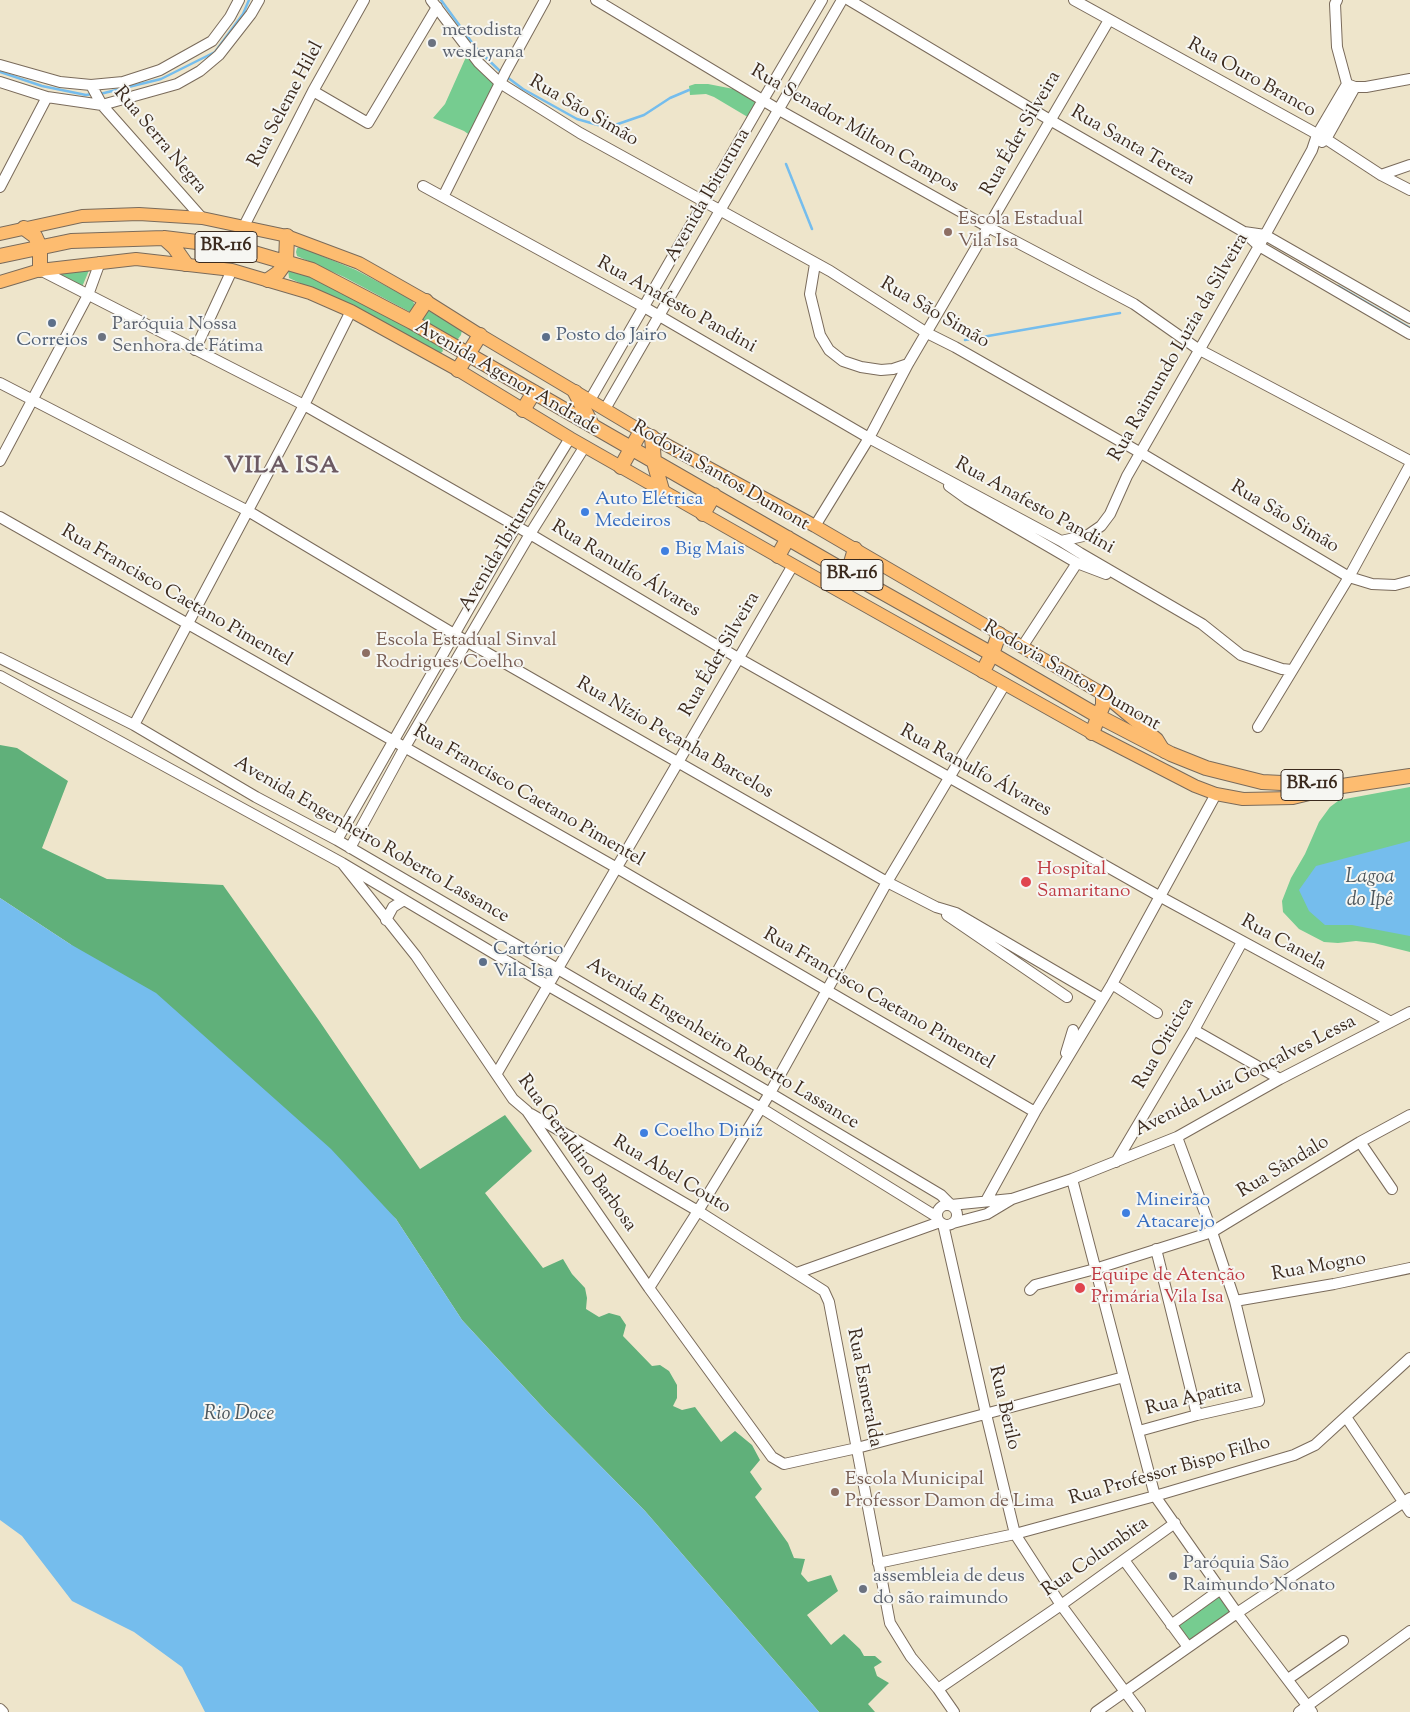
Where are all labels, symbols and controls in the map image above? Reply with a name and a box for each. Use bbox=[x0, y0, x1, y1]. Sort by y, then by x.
place label: metodista wesleyana bbox=[442, 21, 524, 65]
street label: Rua Ouro Branco bbox=[1183, 34, 1319, 124]
marker: metodista wesleyana bbox=[426, 37, 438, 49]
street label: Rua Seleme Hilel bbox=[244, 38, 330, 172]
street label: Rua Senador Milton Campos bbox=[746, 61, 962, 199]
street label: Rua Éder Silveira bbox=[977, 68, 1067, 200]
street label: Rua São Simão bbox=[524, 72, 642, 152]
street label: Rua Serra Negra bbox=[108, 83, 210, 199]
street label: Rua Santa Tereza bbox=[1066, 102, 1198, 192]
street label: Avenida Ibituruna bbox=[662, 125, 756, 267]
place label: Escola Estadual Vila Isa bbox=[958, 210, 1083, 254]
marker: Escola Estadual Vila Isa bbox=[942, 226, 954, 238]
street label: Rua Raimundo Luzia da Silveira bbox=[1105, 230, 1255, 466]
road number: BR-116 bbox=[195, 232, 257, 262]
street label: Rua Anafesto Pandini bbox=[592, 253, 760, 359]
street label: Rua São Simão bbox=[875, 274, 993, 354]
place label: Paróquia Nossa Senhora de Fátima bbox=[112, 315, 263, 359]
marker: Correios bbox=[46, 317, 58, 329]
street label: Avenida Agenor Andrade bbox=[410, 317, 604, 441]
place label: Posto do Jairo bbox=[556, 326, 667, 348]
place label: Correios bbox=[16, 331, 88, 353]
marker: Paróquia Nossa Senhora de Fátima bbox=[96, 331, 108, 343]
marker: Posto do Jairo bbox=[540, 331, 552, 343]
street label: Rodovia Santos Dumont bbox=[627, 417, 813, 537]
district label: VILA ISA bbox=[223, 454, 341, 482]
street label: Rua Anafesto Pandini bbox=[950, 454, 1118, 560]
street label: Avenida Ibituruna bbox=[455, 476, 553, 616]
street label: Rua São Simão bbox=[1226, 477, 1342, 559]
place label: Auto Elétrica Medeiros bbox=[595, 490, 703, 534]
marker: Auto Elétrica Medeiros bbox=[579, 506, 591, 518]
street label: Rua Ranulfo Álvares bbox=[546, 517, 704, 623]
street label: Rua Francisco Caetano Pimentel bbox=[56, 521, 296, 673]
place label: Big Mais bbox=[675, 540, 745, 562]
marker: Big Mais bbox=[659, 545, 671, 557]
road number: BR-116 bbox=[821, 560, 883, 590]
street label: Rua Éder Silveira bbox=[676, 589, 766, 721]
street label: Rodovia Santos Dumont bbox=[978, 617, 1164, 737]
place label: Escola Estadual Sinval Rodrigues Coelho bbox=[376, 631, 557, 675]
marker: Escola Estadual Sinval Rodrigues Coelho bbox=[360, 647, 372, 659]
street label: Rua Nízio Peçanha Barcelos bbox=[572, 673, 776, 805]
street label: Rua Francisco Caetano Pimentel bbox=[408, 721, 648, 873]
street label: Rua Ranulfo Álvares bbox=[895, 721, 1055, 823]
street label: Avenida Engenheiro Roberto Lassance bbox=[229, 753, 513, 929]
road number: BR-116 bbox=[1281, 770, 1343, 800]
place label: Hospital Samaritano bbox=[1037, 860, 1130, 904]
water label: Lagoa do Ipê bbox=[1345, 867, 1395, 914]
marker: Hospital Samaritano bbox=[1019, 875, 1033, 889]
street label: Rua Canela bbox=[1236, 911, 1330, 977]
street label: Rua Francisco Caetano Pimentel bbox=[758, 924, 998, 1076]
place label: Cartório Vila Isa bbox=[493, 940, 563, 984]
street label: Avenida Engenheiro Roberto Lassance bbox=[581, 954, 863, 1136]
marker: Cartório Vila Isa bbox=[477, 956, 489, 968]
street label: Rua Oiticica bbox=[1130, 994, 1200, 1094]
street label: Avenida Luiz Gonçalves Lessa bbox=[1132, 1011, 1360, 1143]
street label: Rua Geraldino Barbosa bbox=[511, 1071, 641, 1237]
place label: Coelho Diniz bbox=[654, 1122, 763, 1144]
marker: Coelho Diniz bbox=[638, 1127, 650, 1139]
street label: Rua Abel Couto bbox=[608, 1132, 734, 1220]
street label: Rua Sândalo bbox=[1234, 1132, 1334, 1204]
place label: Mineirão Atacarejo bbox=[1136, 1191, 1215, 1235]
marker: Mineirão Atacarejo bbox=[1120, 1207, 1132, 1219]
street label: Rua Mogno bbox=[1270, 1249, 1368, 1287]
place label: Equipe de Atenção Primária Vila Isa bbox=[1091, 1266, 1245, 1310]
marker: Equipe de Atenção Primária Vila Isa bbox=[1073, 1281, 1087, 1295]
street label: Rua Esmeralda bbox=[840, 1327, 886, 1449]
street label: Rua Berilo bbox=[982, 1364, 1024, 1452]
street label: Rua Apatita bbox=[1144, 1376, 1244, 1422]
water label: Rio Doce bbox=[204, 1404, 274, 1428]
street label: Rua Professor Bispo Filho bbox=[1067, 1432, 1273, 1512]
place label: Escola Municipal Professor Damon de Lima bbox=[845, 1470, 1054, 1514]
marker: Escola Municipal Professor Damon de Lima bbox=[829, 1486, 841, 1498]
street label: Rua Columbita bbox=[1038, 1513, 1154, 1603]
place label: Paróquia São Raimundo Nonato bbox=[1183, 1554, 1335, 1598]
place label: assembleia de deus do são raimundo bbox=[873, 1567, 1025, 1611]
marker: Paróquia São Raimundo Nonato bbox=[1167, 1570, 1179, 1582]
marker: assembleia de deus do são raimundo bbox=[857, 1583, 869, 1595]

